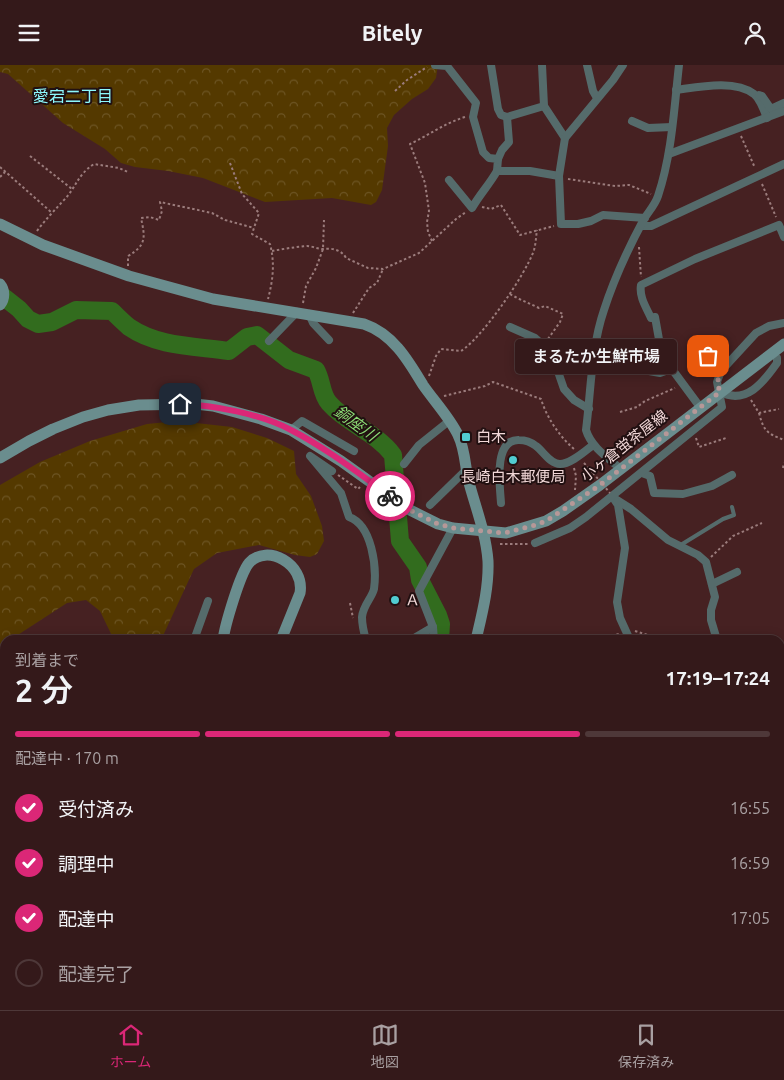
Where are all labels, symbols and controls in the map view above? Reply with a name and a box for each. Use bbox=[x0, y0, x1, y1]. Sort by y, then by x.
icon: menu bbox=[15, 19, 43, 47]
icon: person bbox=[741, 19, 769, 47]
text: Bitely bbox=[362, 20, 422, 45]
district label: 愛宕二丁目 bbox=[33, 87, 113, 105]
pin bbox=[687, 335, 729, 377]
callout: まるたか生鮮市場 bbox=[516, 339, 678, 373]
icon: bag bbox=[694, 342, 722, 370]
text: まるたか生鮮市場 bbox=[532, 347, 660, 365]
pin bbox=[159, 383, 201, 425]
icon: home bbox=[166, 390, 194, 418]
water label: 銅座川 bbox=[331, 402, 382, 446]
street label: 小ヶ倉蛍茶屋線 bbox=[577, 407, 670, 485]
place label: 白木 bbox=[476, 428, 506, 445]
marker: 白木 bbox=[460, 431, 472, 443]
marker: 長崎白木郵便局 bbox=[507, 454, 519, 466]
place label: 長崎白木郵便局 bbox=[460, 468, 566, 485]
courier bbox=[365, 471, 415, 521]
icon: bike bbox=[376, 482, 404, 510]
place label: Ａ bbox=[405, 591, 420, 608]
marker: Ａ bbox=[389, 594, 401, 606]
text: 到着まで bbox=[15, 651, 79, 669]
text: 17:19–17:24 bbox=[665, 667, 770, 689]
text: 2 分 bbox=[15, 672, 73, 708]
text: 配達中 · 170 m bbox=[15, 749, 119, 767]
icon: check bbox=[15, 794, 43, 822]
text: 受付済み bbox=[58, 798, 134, 820]
text: 16:55 bbox=[730, 799, 770, 817]
icon: check bbox=[15, 849, 43, 877]
text: 調理中 bbox=[58, 853, 115, 875]
text: 16:59 bbox=[730, 854, 770, 872]
icon: check bbox=[15, 904, 43, 932]
text: 配達中 bbox=[58, 908, 115, 930]
text: 17:05 bbox=[730, 909, 770, 927]
text: 配達完了 bbox=[58, 963, 134, 985]
tab: ホーム bbox=[110, 1021, 151, 1071]
tab: 地図 bbox=[371, 1021, 399, 1071]
tab: 保存済み bbox=[618, 1021, 674, 1071]

